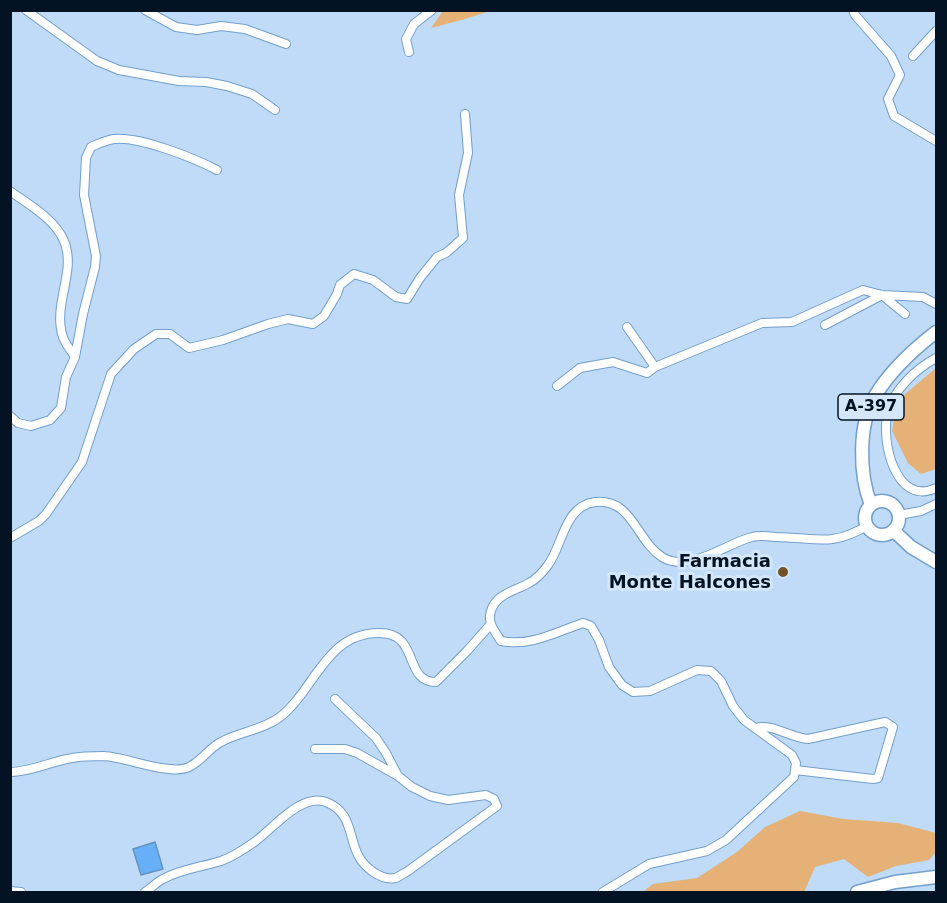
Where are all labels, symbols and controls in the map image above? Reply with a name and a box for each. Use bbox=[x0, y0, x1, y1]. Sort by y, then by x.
road number: A-397 bbox=[838, 394, 904, 420]
place label: Farmacia Monte Halcones bbox=[609, 551, 771, 594]
marker: Farmacia Monte Halcones bbox=[776, 565, 790, 579]

